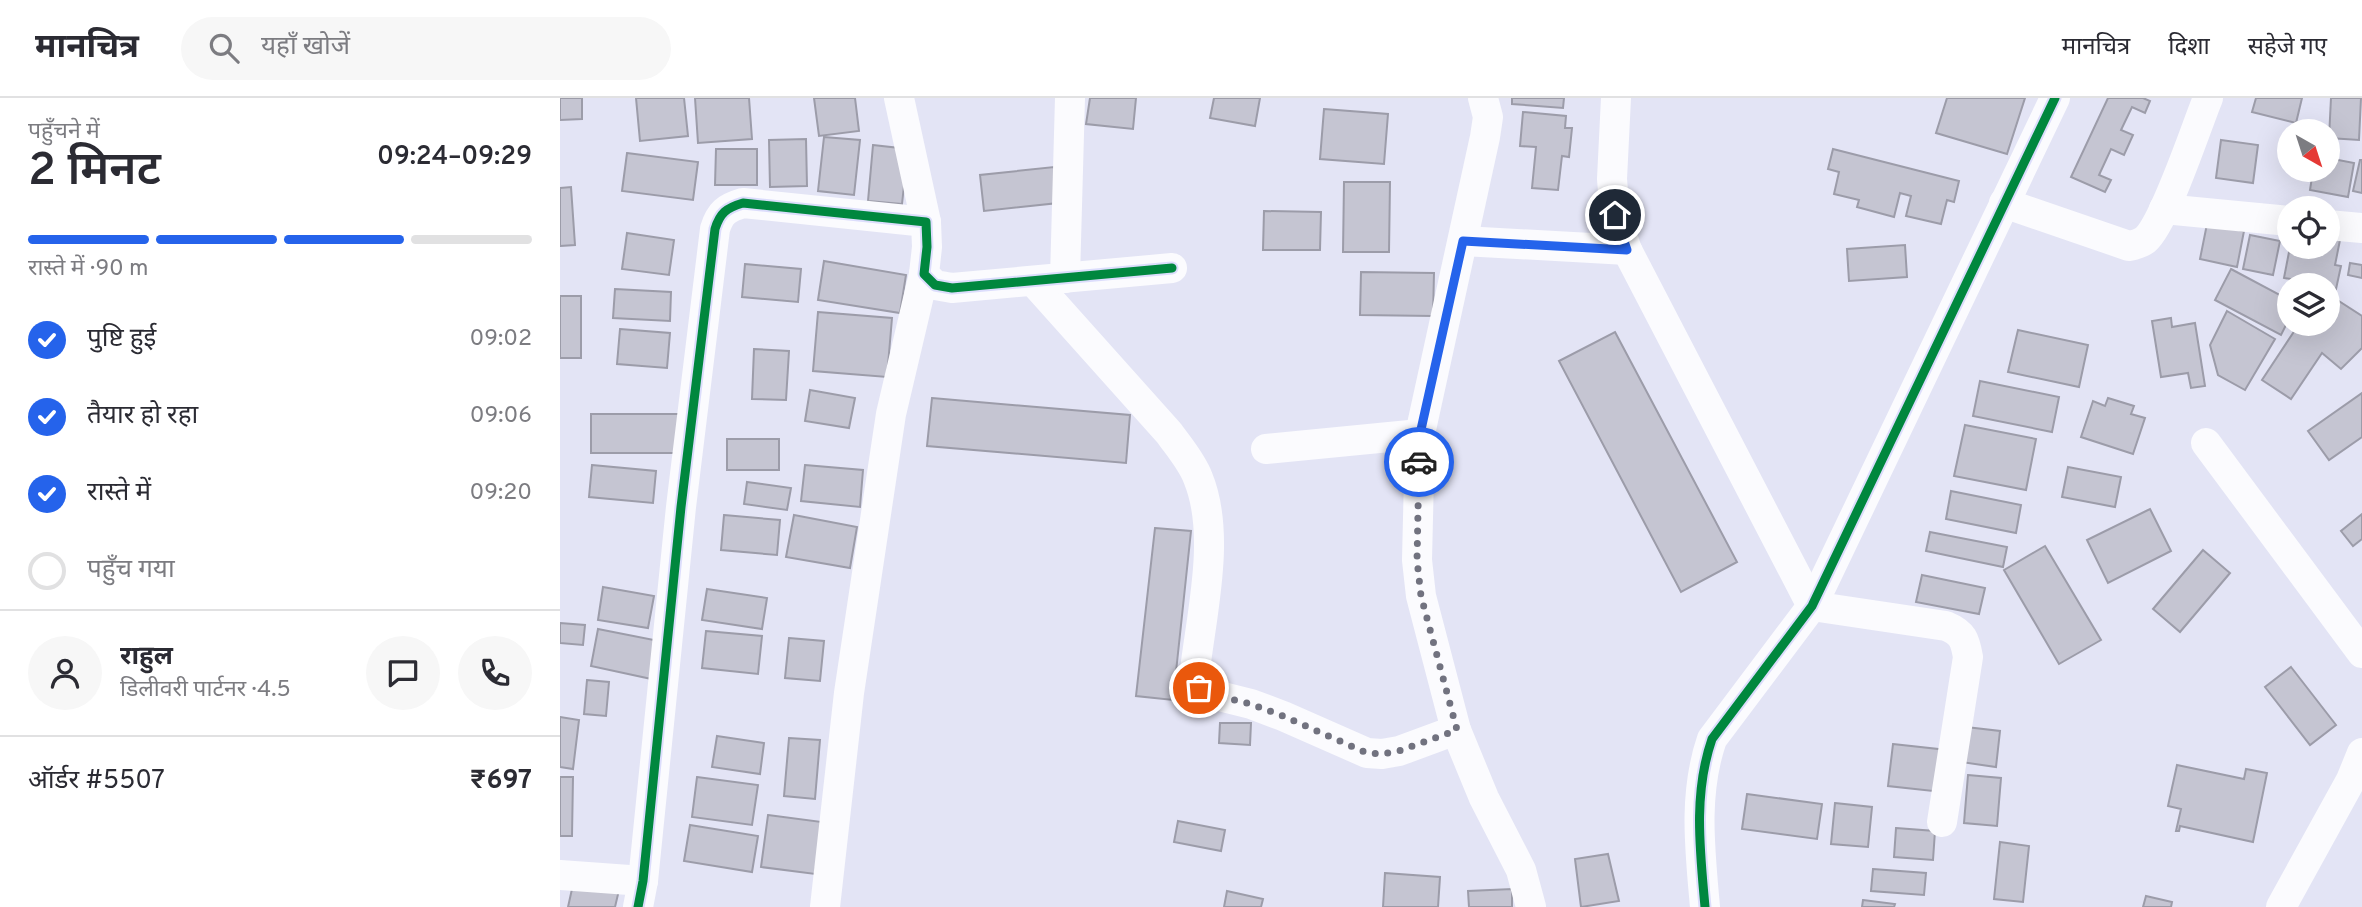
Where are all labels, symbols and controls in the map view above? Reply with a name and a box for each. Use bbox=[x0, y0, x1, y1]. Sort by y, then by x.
search box bbox=[181, 17, 671, 80]
text: मानचित्र bbox=[35, 28, 139, 70]
icon: search bbox=[205, 29, 243, 67]
text: यहाँ खोजें bbox=[261, 31, 350, 64]
text: मानचित्र bbox=[2062, 33, 2130, 63]
text: दिशा bbox=[2168, 33, 2210, 63]
text: सहेजे गए bbox=[2248, 33, 2327, 63]
text: पहुँचने में bbox=[28, 118, 100, 147]
north arrow bbox=[2277, 119, 2340, 182]
map controls bbox=[2277, 119, 2340, 336]
text: 09:24–09:29 bbox=[377, 141, 532, 174]
text: 2 मिनट bbox=[28, 143, 161, 202]
pin bbox=[1585, 185, 1645, 245]
icon: home bbox=[1596, 196, 1634, 234]
button: locate bbox=[2277, 196, 2340, 259]
text: रास्ते में · 90 m bbox=[28, 255, 149, 284]
button: layers bbox=[2277, 273, 2340, 336]
icon: check bbox=[28, 321, 66, 359]
text: पुष्टि हुई bbox=[87, 323, 156, 356]
text: 09:02 bbox=[469, 325, 532, 354]
icon: check bbox=[28, 398, 66, 436]
text: तैयार हो रहा bbox=[87, 400, 198, 433]
text: 09:06 bbox=[470, 402, 532, 431]
courier bbox=[1384, 427, 1454, 497]
icon: car bbox=[1400, 443, 1438, 481]
icon: check bbox=[28, 475, 66, 513]
text: रास्ते में bbox=[87, 477, 151, 510]
text: 09:20 bbox=[469, 479, 532, 508]
text: पहुँच गया bbox=[87, 554, 175, 587]
button: person bbox=[28, 636, 102, 710]
button: chat bbox=[366, 636, 440, 710]
button: phone bbox=[458, 636, 532, 710]
text: राहुल bbox=[120, 641, 173, 674]
pin bbox=[1169, 658, 1229, 718]
icon: bag bbox=[1180, 669, 1218, 707]
text: डिलीवरी पार्टनर · 4.5 bbox=[120, 676, 291, 705]
text: ऑर्डर #5507 bbox=[28, 765, 165, 798]
text: ₹697 bbox=[469, 765, 532, 798]

